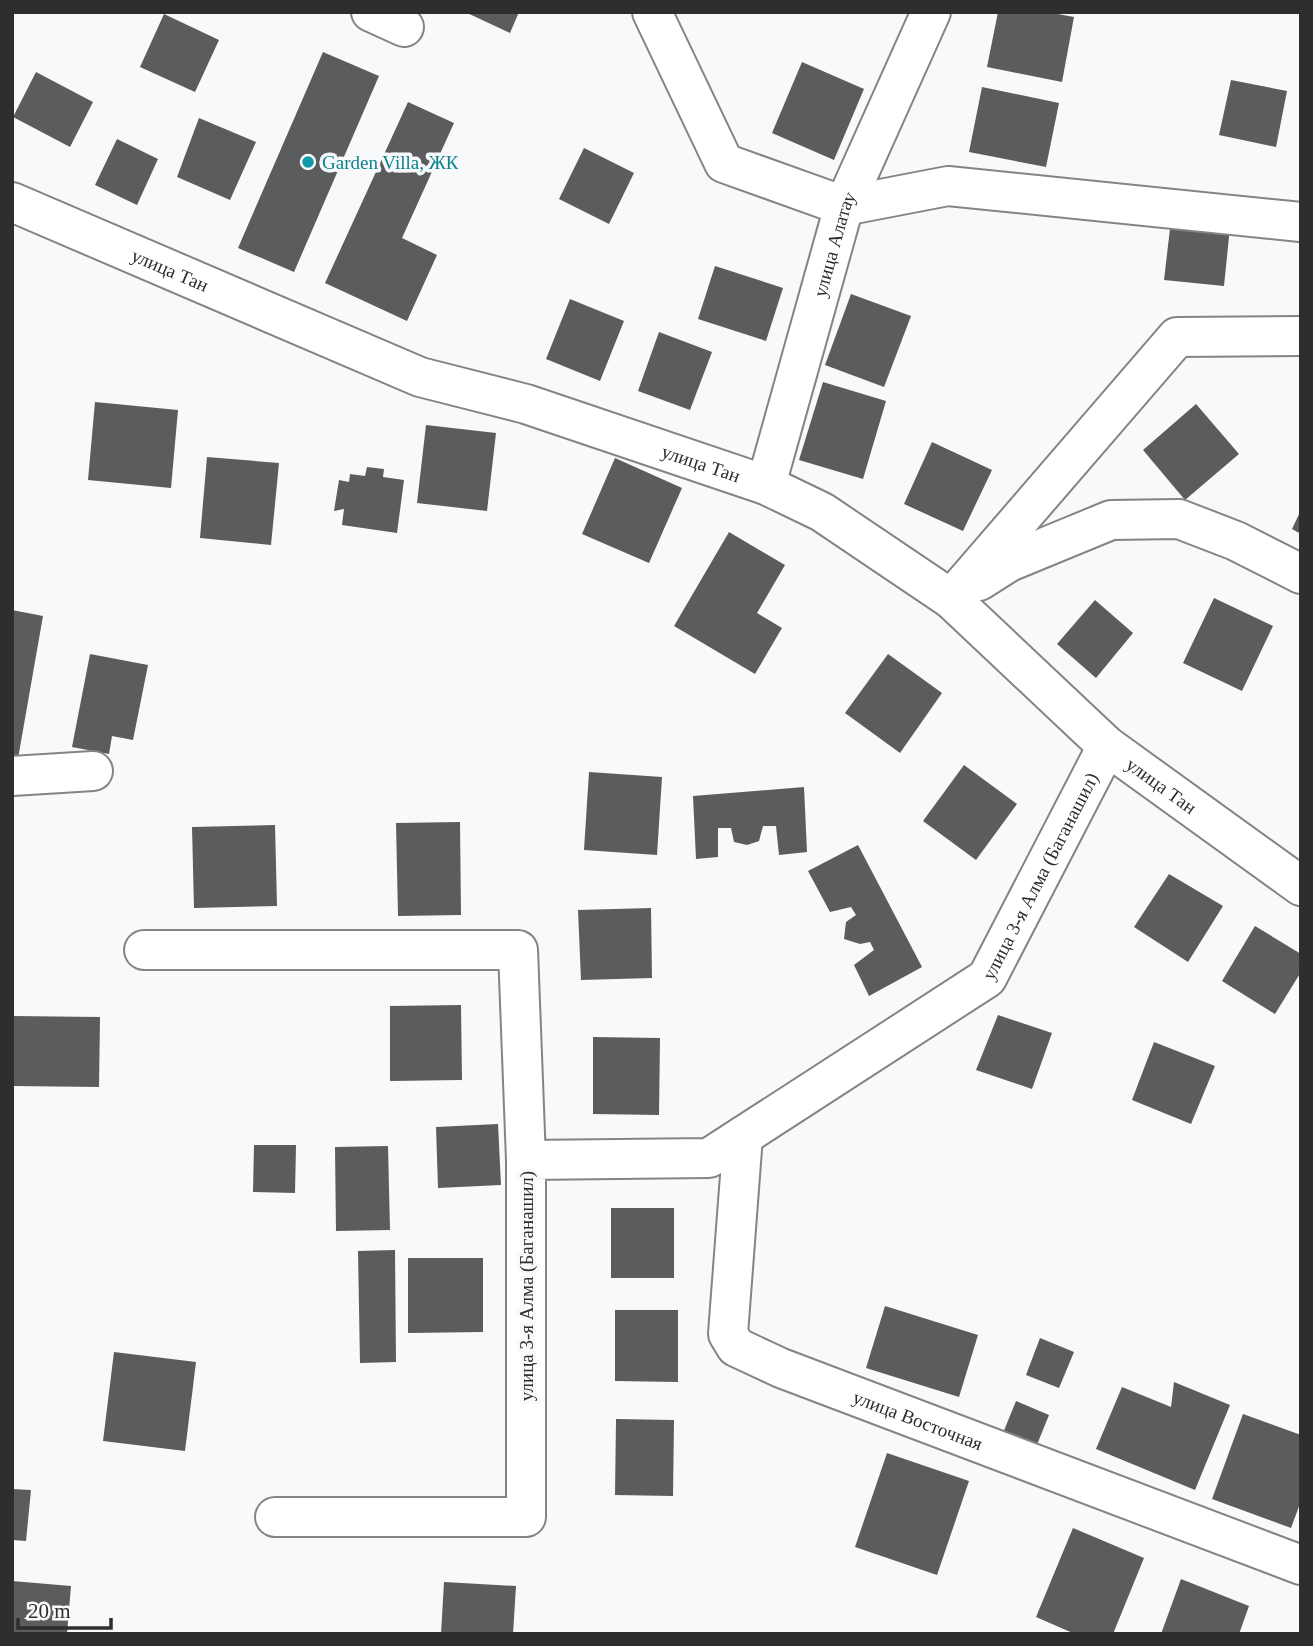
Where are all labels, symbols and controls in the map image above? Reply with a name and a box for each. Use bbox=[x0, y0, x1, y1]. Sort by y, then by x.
place label: Garden Villa, ЖК bbox=[322, 152, 459, 173]
marker: Garden Villa, ЖК bbox=[300, 154, 316, 170]
street label: улица Алатау bbox=[809, 188, 860, 299]
street label: улица Тан bbox=[128, 245, 211, 296]
street label: улица Тан bbox=[659, 441, 743, 486]
street label: улица Тан bbox=[1122, 753, 1200, 818]
street label: улица 3-я Алма (Баганашил) bbox=[978, 769, 1103, 983]
street label: улица 3-я Алма (Баганашил) bbox=[516, 1171, 538, 1401]
street label: улица Восточная bbox=[850, 1386, 986, 1455]
scale bar bbox=[18, 1586, 110, 1630]
text: 20 m bbox=[28, 1599, 71, 1623]

